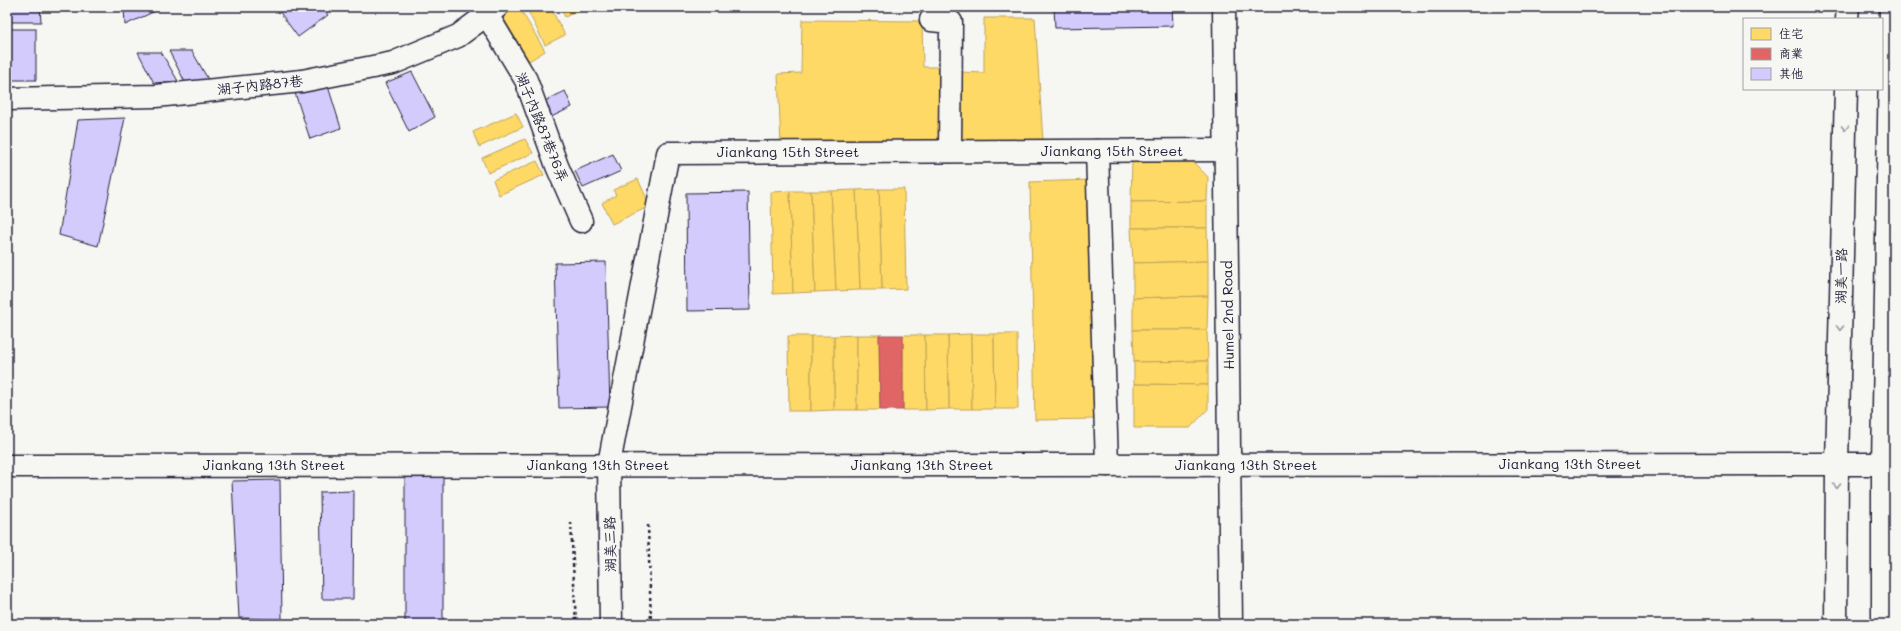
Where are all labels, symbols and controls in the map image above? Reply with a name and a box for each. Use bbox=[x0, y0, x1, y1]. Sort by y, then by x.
legend bbox=[1743, 18, 1883, 90]
text: 住宅 bbox=[1779, 25, 1803, 41]
text: 商業 bbox=[1779, 45, 1803, 61]
text: 其他 bbox=[1779, 65, 1803, 81]
street label: 湖子內路87巷76弄 bbox=[512, 69, 573, 184]
street label: 湖子內路87巷 bbox=[216, 70, 305, 98]
one-way arrow bbox=[1840, 125, 1849, 131]
street label: Jiankang 15th Street bbox=[1041, 141, 1183, 160]
street label: Jiankang 15th Street bbox=[717, 142, 859, 161]
street label: 湖美一路 bbox=[1831, 248, 1850, 304]
street label: Humel 2nd Road bbox=[1217, 260, 1238, 370]
one-way arrow bbox=[1836, 325, 1844, 331]
street label: Jiankang 13th Street bbox=[1499, 454, 1641, 473]
street label: Jiankang 13th Street bbox=[203, 455, 345, 474]
street label: Jiankang 13th Street bbox=[527, 455, 669, 474]
street label: Jiankang 13th Street bbox=[851, 455, 993, 474]
street label: Jiankang 13th Street bbox=[1175, 455, 1317, 474]
one-way arrow bbox=[1833, 483, 1841, 489]
street label: 湖美三路 bbox=[600, 516, 619, 572]

